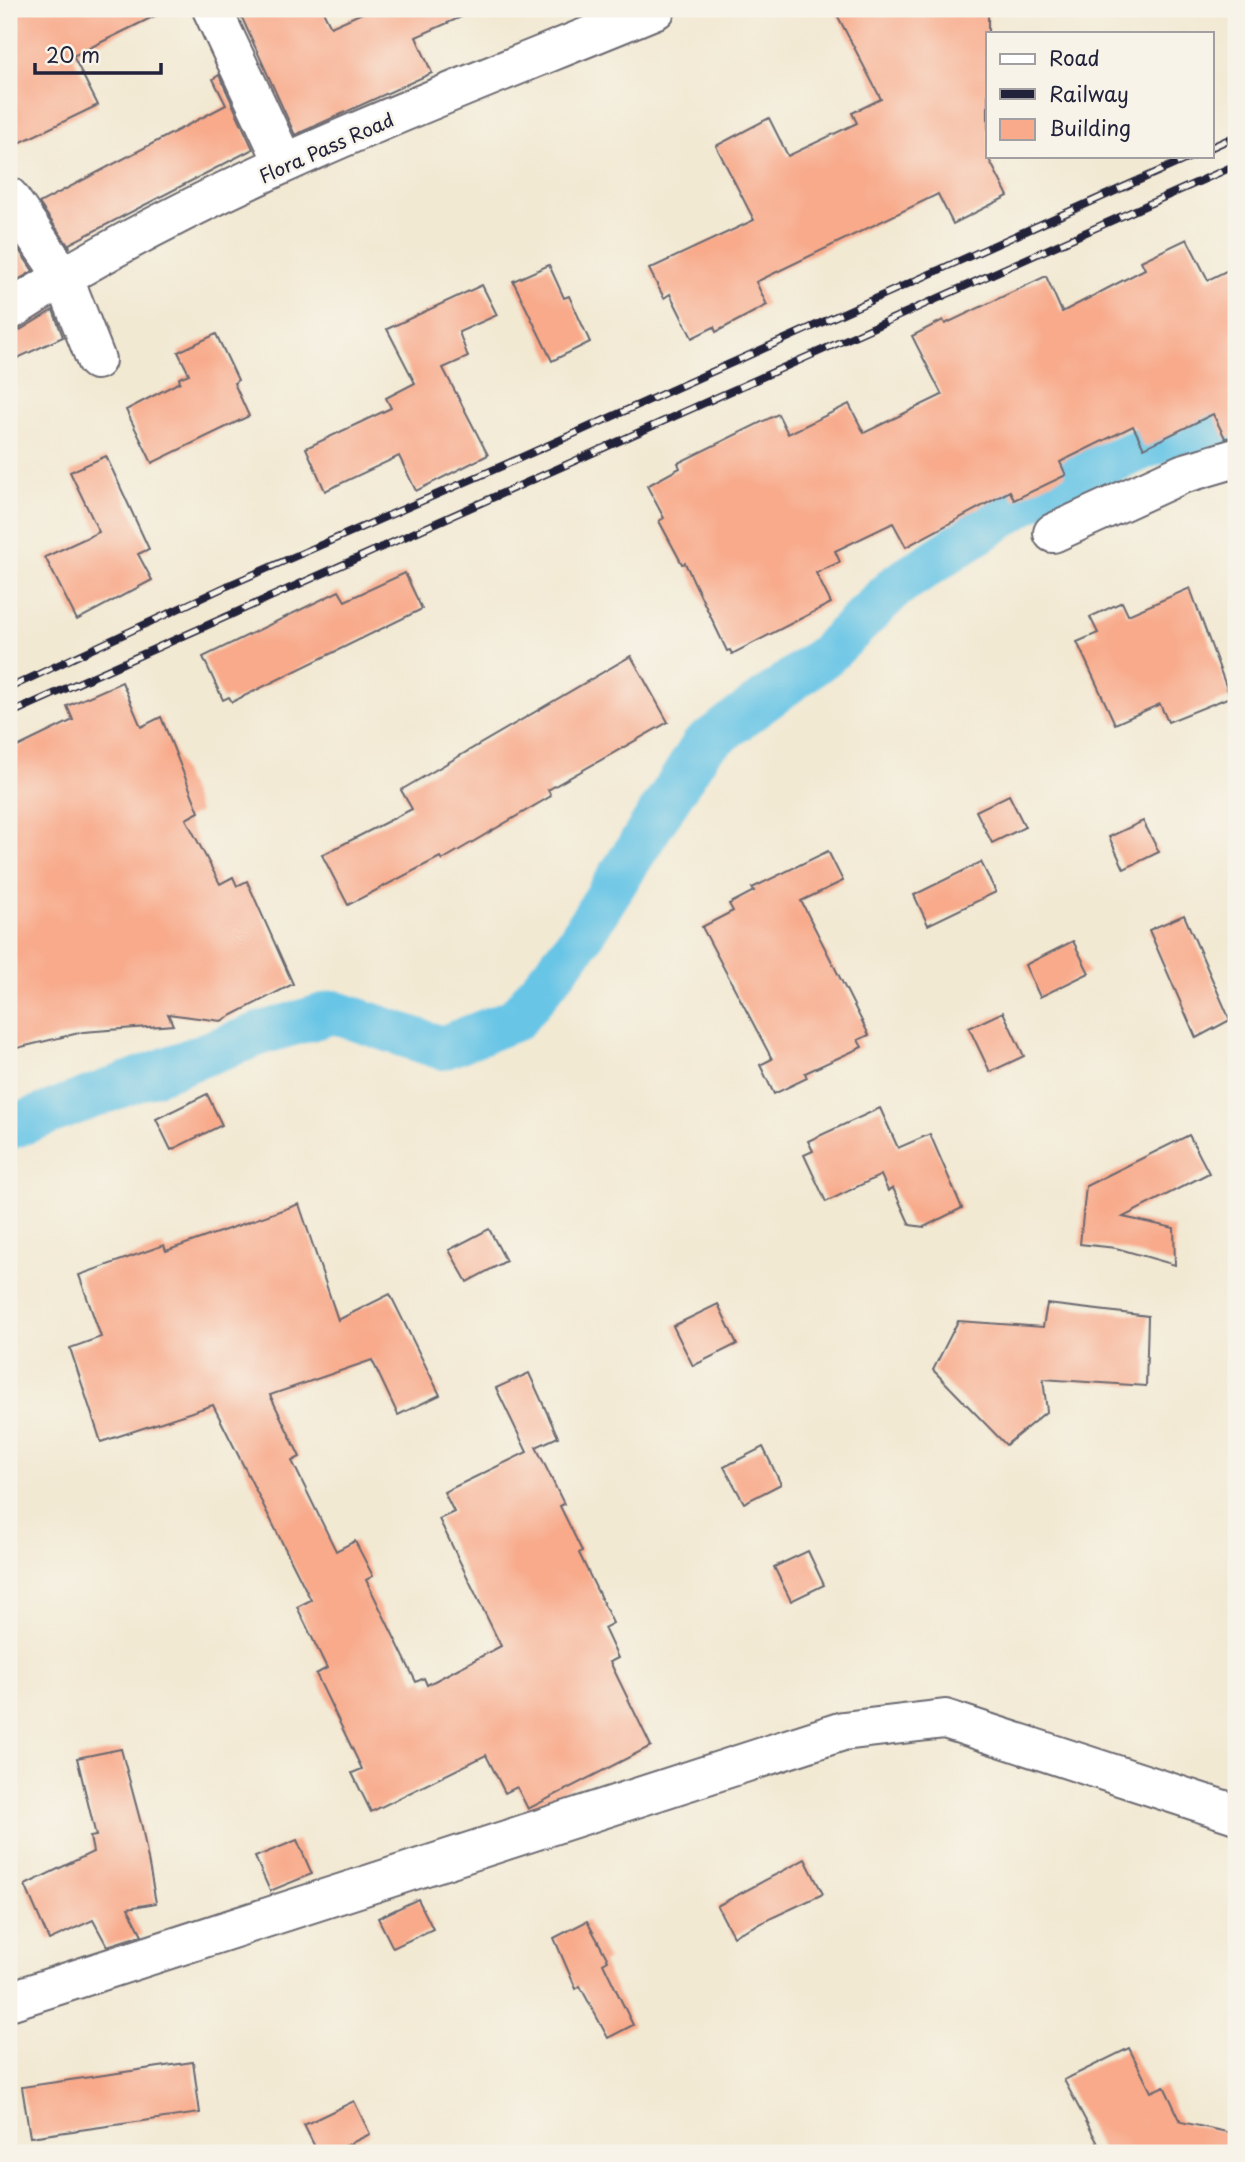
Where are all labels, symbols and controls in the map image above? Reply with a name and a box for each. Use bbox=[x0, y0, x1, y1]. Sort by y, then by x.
scale bar bbox=[35, 32, 161, 76]
legend bbox=[986, 32, 1214, 158]
text: 20 m bbox=[46, 38, 100, 70]
text: Road bbox=[1049, 41, 1100, 73]
text: Railway bbox=[1049, 77, 1129, 109]
street label: Flora Pass Road bbox=[254, 105, 398, 189]
text: Building bbox=[1049, 111, 1131, 143]

